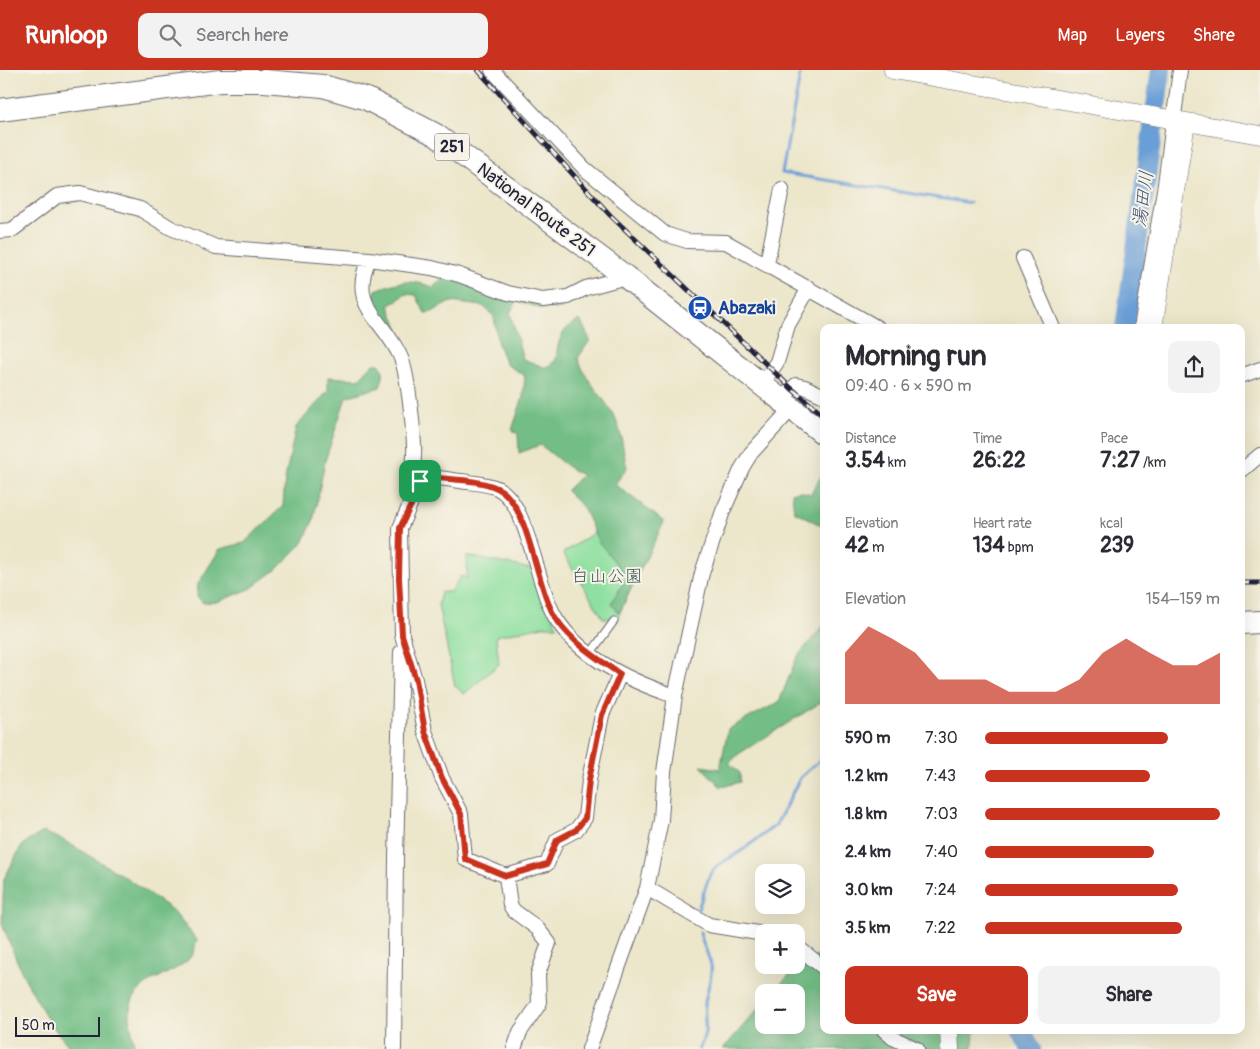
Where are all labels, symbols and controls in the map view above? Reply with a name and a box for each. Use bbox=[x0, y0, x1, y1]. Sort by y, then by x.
search box bbox=[138, 13, 488, 58]
text: Runloop bbox=[25, 21, 108, 50]
icon: search bbox=[156, 21, 184, 49]
text: Search here bbox=[196, 23, 288, 47]
text: Map bbox=[1058, 24, 1087, 47]
text: Layers bbox=[1115, 24, 1165, 47]
text: Share bbox=[1193, 24, 1235, 47]
road number: 251 bbox=[434, 134, 470, 160]
street label: National Route 251 bbox=[472, 158, 600, 262]
water label: 湯田川 bbox=[1127, 169, 1159, 229]
station icon: Abazaki bbox=[687, 295, 713, 321]
place label: Abazaki bbox=[718, 297, 775, 320]
text: Morning run bbox=[845, 339, 987, 374]
button: share bbox=[1168, 341, 1220, 393]
text: 09:40 · 6 × 590 m bbox=[845, 376, 971, 396]
text: Distance bbox=[845, 430, 896, 447]
text: Time bbox=[973, 430, 1002, 447]
text: Pace bbox=[1100, 430, 1128, 447]
text: 3.54 bbox=[845, 447, 885, 474]
text: 26:22 bbox=[973, 447, 1026, 474]
text: 7:27 bbox=[1100, 447, 1140, 474]
text: km bbox=[885, 454, 906, 471]
text: /km bbox=[1140, 454, 1166, 471]
pin bbox=[399, 460, 441, 502]
icon: arrive bbox=[406, 467, 434, 495]
text: Elevation bbox=[845, 515, 898, 532]
text: Heart rate bbox=[973, 515, 1032, 532]
text: kcal bbox=[1100, 515, 1123, 532]
text: 42 bbox=[845, 532, 869, 559]
text: 134 bbox=[973, 532, 1005, 559]
text: 239 bbox=[1100, 532, 1134, 559]
text: m bbox=[869, 539, 884, 556]
text: bpm bbox=[1005, 539, 1034, 556]
park label: 白山公園 bbox=[571, 565, 643, 588]
text: Elevation bbox=[845, 589, 906, 609]
text: 154–159 m bbox=[1146, 589, 1220, 609]
text: 590 m bbox=[845, 728, 891, 748]
text: 7:30 bbox=[925, 728, 958, 748]
text: 1.2 km bbox=[845, 766, 888, 786]
text: 7:43 bbox=[925, 766, 956, 786]
text: 1.8 km bbox=[845, 804, 887, 824]
text: 7:03 bbox=[925, 804, 958, 824]
text: 2.4 km bbox=[845, 842, 891, 862]
text: 7:40 bbox=[925, 842, 958, 862]
map controls bbox=[755, 864, 805, 1034]
button: layers bbox=[755, 864, 805, 914]
text: 3.0 km bbox=[845, 880, 893, 900]
text: 7:24 bbox=[925, 880, 956, 900]
text: 3.5 km bbox=[845, 918, 890, 938]
text: 7:22 bbox=[925, 918, 956, 938]
button: + bbox=[755, 924, 805, 974]
button: Save bbox=[845, 966, 1028, 1024]
button: Share bbox=[1038, 966, 1220, 1024]
button: − bbox=[755, 984, 805, 1034]
scale bar bbox=[15, 1014, 100, 1037]
text: 50 m bbox=[22, 1017, 55, 1034]

